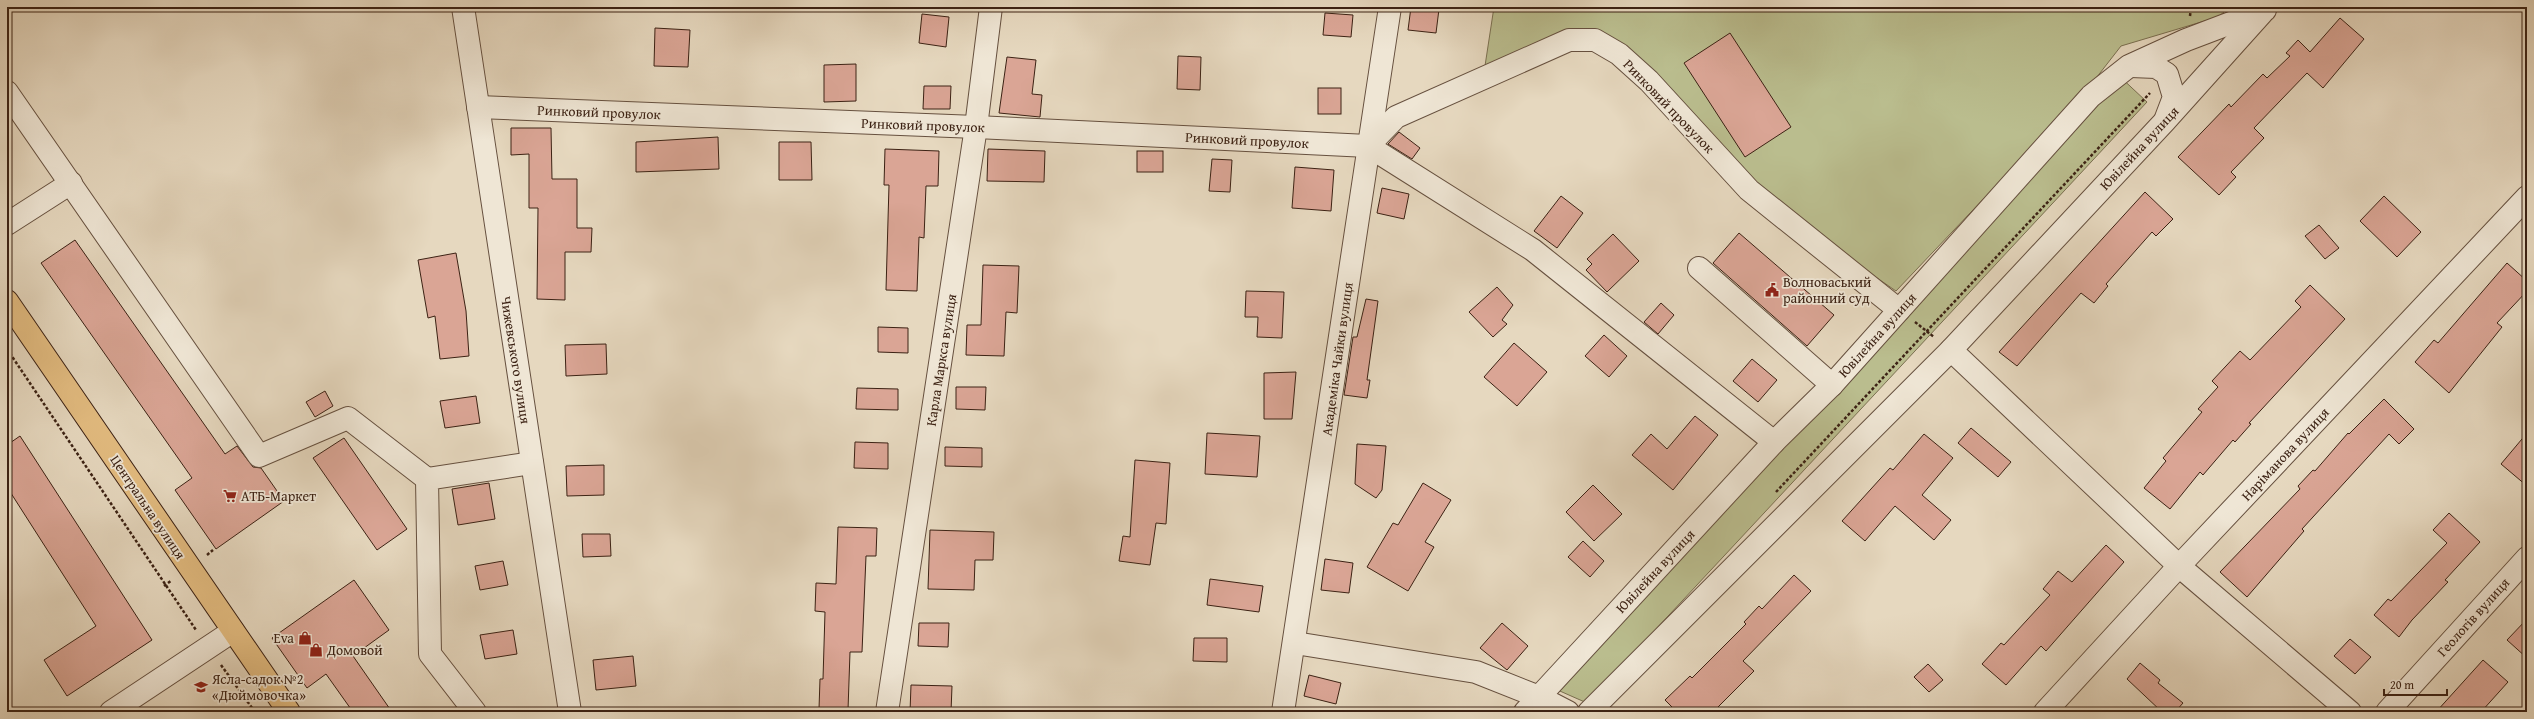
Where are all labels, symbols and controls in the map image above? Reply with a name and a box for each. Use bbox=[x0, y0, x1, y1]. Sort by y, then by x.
street label: Ринковий провулок bbox=[1619, 55, 1720, 158]
street label: Ринковий провулок bbox=[537, 100, 662, 124]
street label: Ювілейна вулиця bbox=[2095, 102, 2183, 194]
street label: Ринковий провулок bbox=[861, 113, 986, 137]
street label: Ринковий провулок bbox=[1185, 127, 1310, 153]
place label: Волноваський районний суд bbox=[1783, 272, 1871, 308]
street label: Академіка Чайки вулиця bbox=[1316, 281, 1358, 437]
public building icon: Волноваський районний суд bbox=[1764, 282, 1780, 298]
street label: Ювілейна вулиця bbox=[1833, 288, 1921, 382]
street label: Карла Маркса вулиця bbox=[921, 292, 961, 428]
street label: Чижевського вулиця bbox=[496, 295, 536, 425]
street label: Наріманова вулиця bbox=[2236, 403, 2334, 505]
street label: Центральна вулиця bbox=[106, 451, 190, 563]
place label: АТБ-Маркет bbox=[241, 486, 316, 506]
supermarket icon: АТБ-Маркет bbox=[222, 488, 238, 504]
street label: Ювілейна вулиця bbox=[1611, 525, 1699, 617]
street label: Геологів вулиця bbox=[2432, 573, 2514, 661]
place label: Eva bbox=[274, 628, 294, 648]
shop icon: Eva bbox=[297, 630, 313, 646]
place label: Домовой bbox=[326, 640, 383, 660]
shop icon: Домовой bbox=[308, 642, 324, 658]
place label: Ясла-садок №2 «Дюймовочка» bbox=[211, 669, 306, 705]
scale bar bbox=[2384, 671, 2447, 697]
text: 20 m bbox=[2390, 676, 2414, 693]
school or university icon: Ясла-садок №2 «Дюймовочка» bbox=[193, 679, 209, 695]

